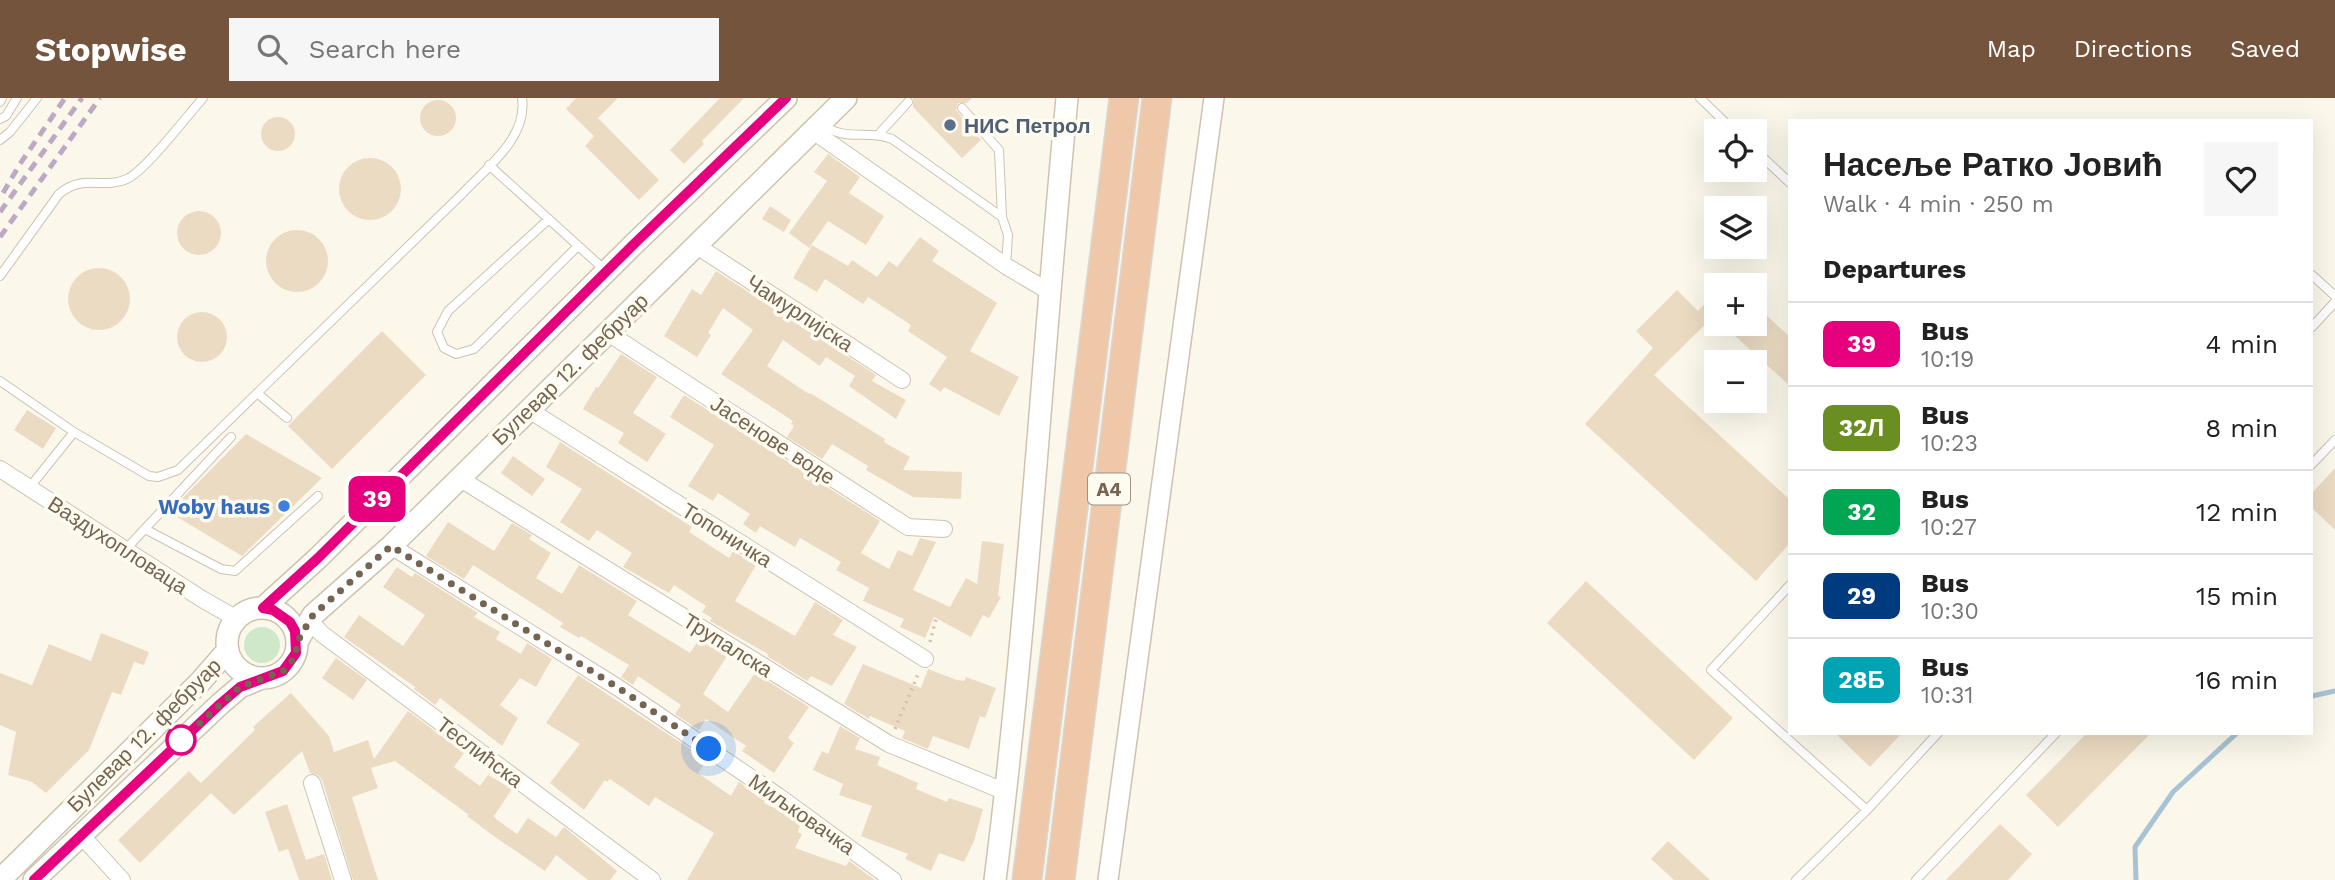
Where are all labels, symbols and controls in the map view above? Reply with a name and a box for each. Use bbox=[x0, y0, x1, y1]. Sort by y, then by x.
search box bbox=[229, 18, 719, 81]
text: Stopwise bbox=[35, 30, 187, 69]
icon: search bbox=[253, 30, 291, 68]
text: Search here bbox=[309, 34, 461, 64]
text: Map bbox=[1987, 35, 2036, 63]
text: Directions bbox=[2074, 35, 2192, 63]
text: Saved bbox=[2230, 35, 2300, 63]
place label: НИС Петрол bbox=[964, 113, 1091, 138]
marker: НИС Петрол bbox=[942, 117, 958, 133]
map controls bbox=[1704, 119, 1767, 413]
button: locate bbox=[1704, 119, 1767, 182]
button: heart bbox=[2204, 142, 2278, 216]
text: Насеље Ратко Јовић bbox=[1823, 145, 2163, 184]
text: Walk · 4 min · 250 m bbox=[1823, 191, 2054, 218]
button: layers bbox=[1704, 196, 1767, 259]
text: Departures bbox=[1823, 254, 1966, 284]
street label: Чамурлијска bbox=[742, 269, 858, 357]
button: + bbox=[1704, 273, 1767, 336]
street label: Булевар 12. фебруар bbox=[487, 288, 653, 450]
text: Bus bbox=[1921, 316, 1969, 346]
text: 4 min bbox=[2205, 329, 2278, 359]
text: 39 bbox=[1847, 330, 1876, 358]
text: 10:19 bbox=[1921, 346, 1974, 373]
button: − bbox=[1704, 350, 1767, 413]
street label: Јасенове воде bbox=[706, 390, 840, 490]
text: Bus bbox=[1921, 400, 1969, 430]
text: 8 min bbox=[2205, 413, 2278, 443]
text: 32Л bbox=[1839, 414, 1884, 442]
text: 10:23 bbox=[1921, 430, 1978, 457]
road number: A4 bbox=[1088, 474, 1130, 504]
line badge: 39 bbox=[346, 476, 408, 522]
text: Bus bbox=[1921, 484, 1969, 514]
text: 39 bbox=[362, 485, 392, 513]
street label: Ваздухопловаца bbox=[44, 491, 193, 600]
place label: Woby haus bbox=[158, 494, 270, 519]
text: 12 min bbox=[2196, 497, 2278, 527]
marker: Woby haus bbox=[276, 498, 292, 514]
street label: Топоничка bbox=[677, 498, 777, 573]
text: 32 bbox=[1847, 498, 1876, 526]
text: 10:27 bbox=[1921, 514, 1977, 541]
text: Bus bbox=[1921, 568, 1969, 598]
text: 15 min bbox=[2196, 581, 2278, 611]
text: 29 bbox=[1847, 582, 1876, 610]
text: 10:30 bbox=[1921, 598, 1979, 625]
street label: Трупалска bbox=[679, 608, 778, 682]
text: Bus bbox=[1921, 652, 1969, 682]
street label: Булевар 12. фебруар bbox=[62, 653, 226, 817]
text: 16 min bbox=[2195, 665, 2278, 695]
text: 28Б bbox=[1838, 666, 1885, 694]
text: 10:31 bbox=[1921, 682, 1973, 709]
street label: Теслићска bbox=[432, 712, 528, 793]
unlabelled marker bbox=[166, 725, 196, 755]
your location bbox=[691, 731, 726, 766]
street label: Миљковачка bbox=[744, 768, 860, 860]

